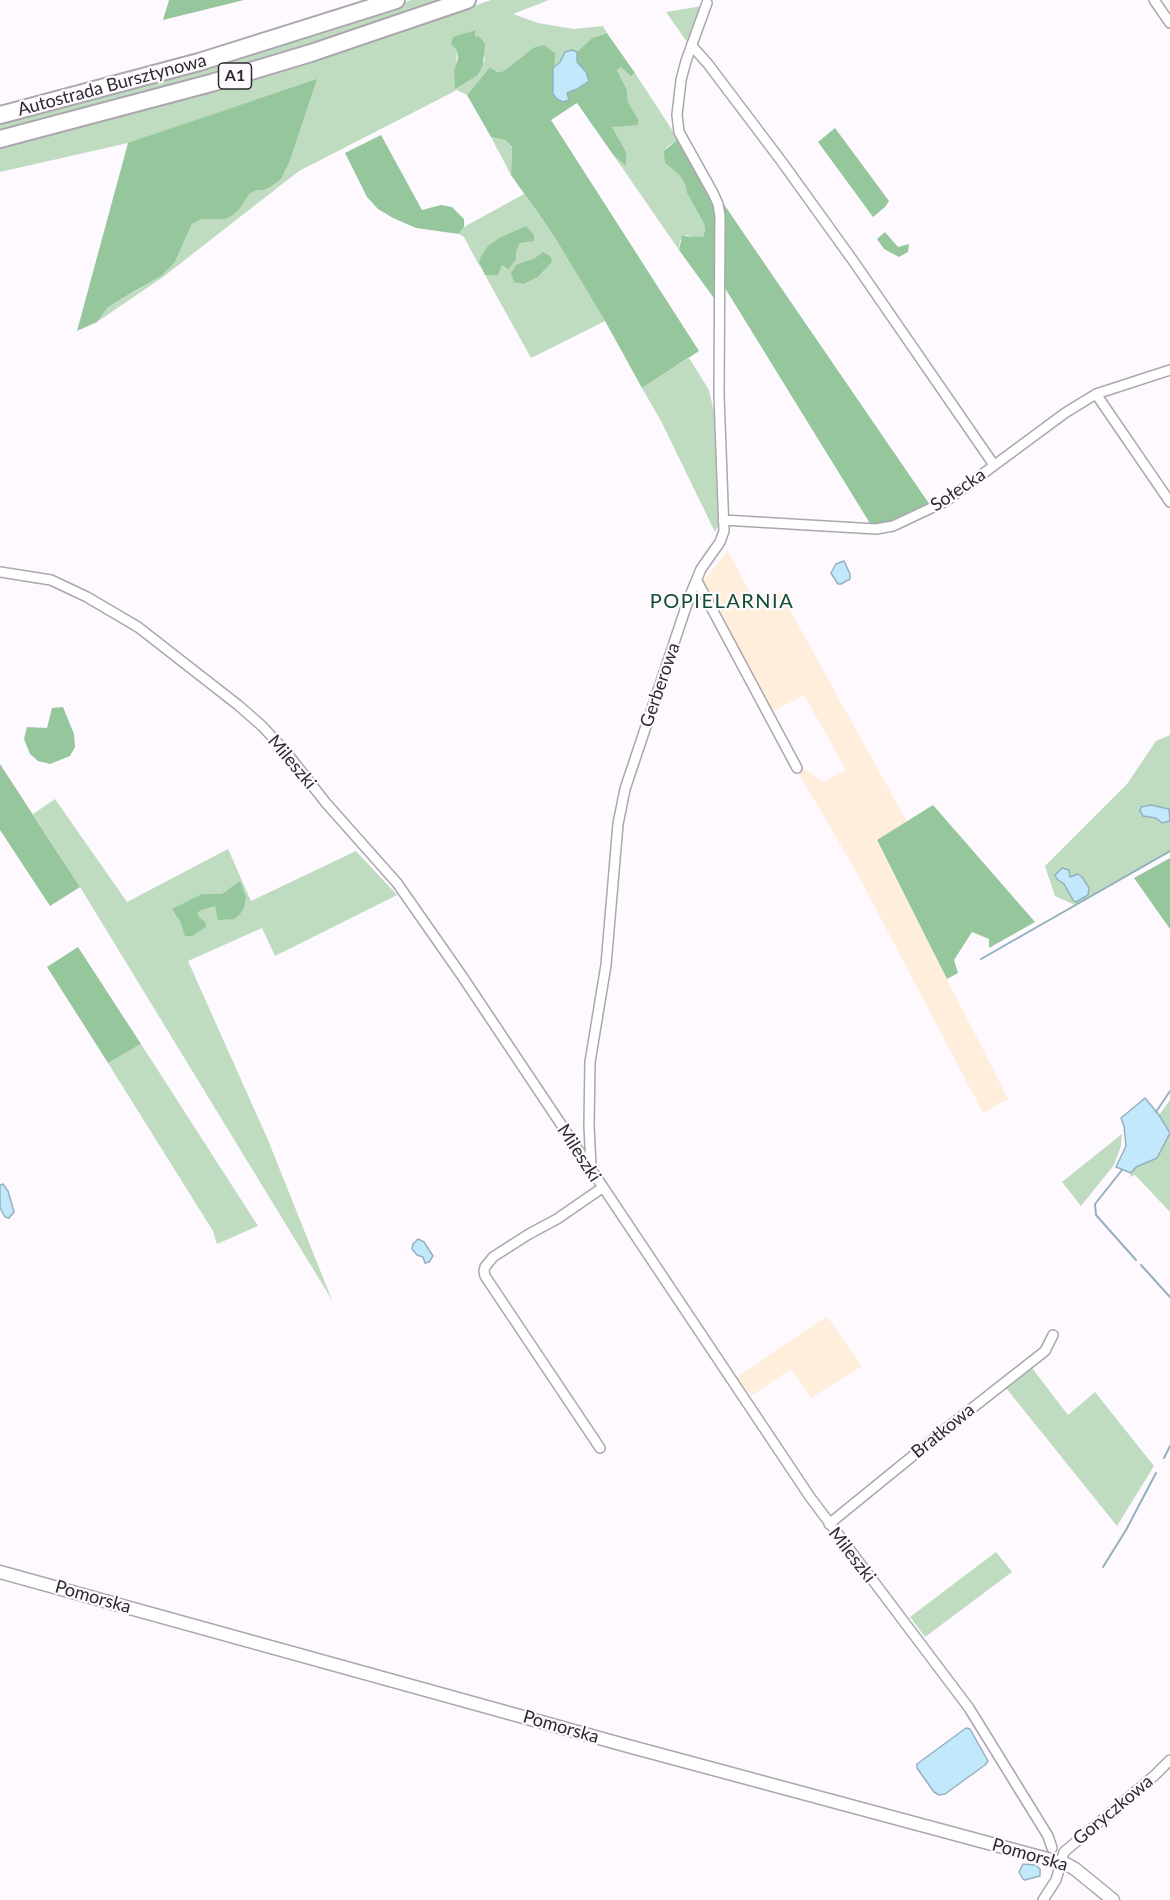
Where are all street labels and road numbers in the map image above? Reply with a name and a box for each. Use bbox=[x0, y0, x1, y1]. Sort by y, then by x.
street label: Autostrada Bursztynowa bbox=[15, 49, 209, 121]
road number: A1 bbox=[218, 63, 252, 89]
street label: Sołecka bbox=[926, 464, 990, 516]
street label: Gerberowa bbox=[635, 640, 685, 730]
street label: Mileszki bbox=[263, 731, 321, 793]
street label: Mileszki bbox=[553, 1120, 605, 1186]
street label: Bratkowa bbox=[907, 1399, 979, 1463]
street label: Mileszki bbox=[824, 1523, 880, 1587]
street label: Pomorska bbox=[53, 1576, 133, 1618]
street label: Pomorska bbox=[521, 1706, 601, 1748]
street label: Goryczkowa bbox=[1069, 1770, 1157, 1850]
street label: Pomorska bbox=[990, 1834, 1070, 1876]

